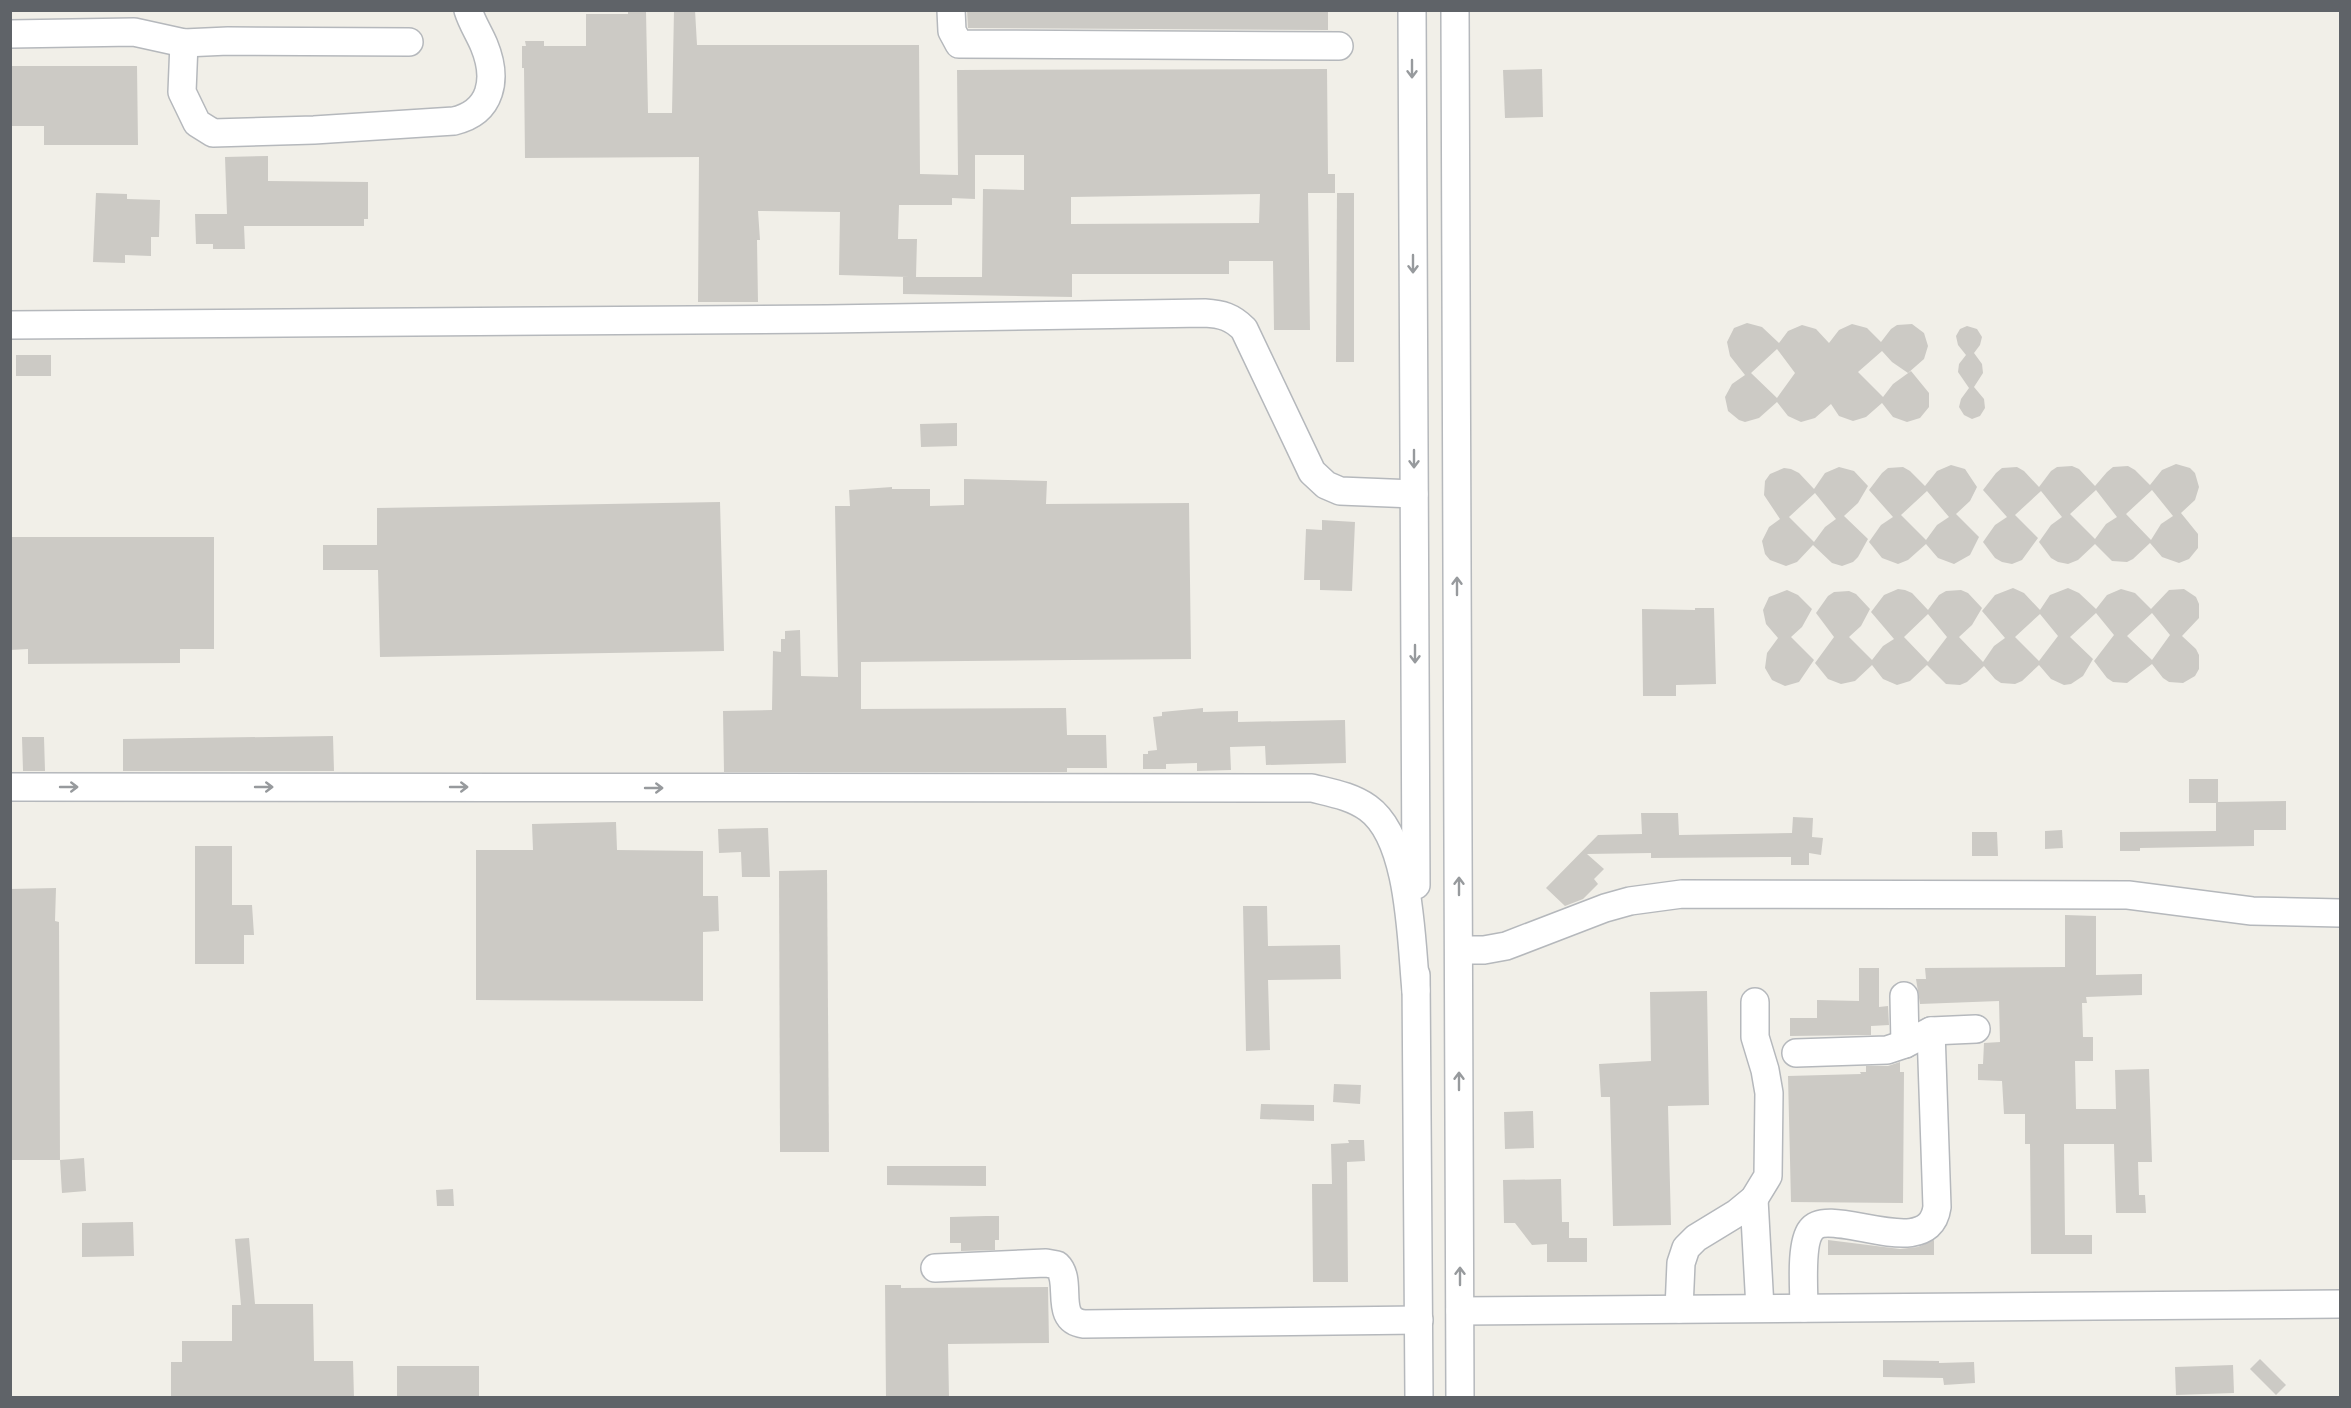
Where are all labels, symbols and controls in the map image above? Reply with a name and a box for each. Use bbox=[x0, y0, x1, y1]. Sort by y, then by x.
one-way arrow bbox=[1406, 58, 1418, 78]
one-way arrow bbox=[1407, 253, 1419, 273]
one-way arrow bbox=[1408, 448, 1420, 468]
one-way arrow bbox=[1451, 577, 1463, 597]
one-way arrow bbox=[1409, 643, 1421, 663]
one-way arrow bbox=[58, 781, 78, 793]
one-way arrow bbox=[253, 781, 273, 793]
one-way arrow bbox=[448, 781, 468, 793]
one-way arrow bbox=[643, 782, 663, 794]
one-way arrow bbox=[1453, 877, 1465, 897]
one-way arrow bbox=[1453, 1072, 1465, 1092]
one-way arrow bbox=[1454, 1267, 1466, 1287]

